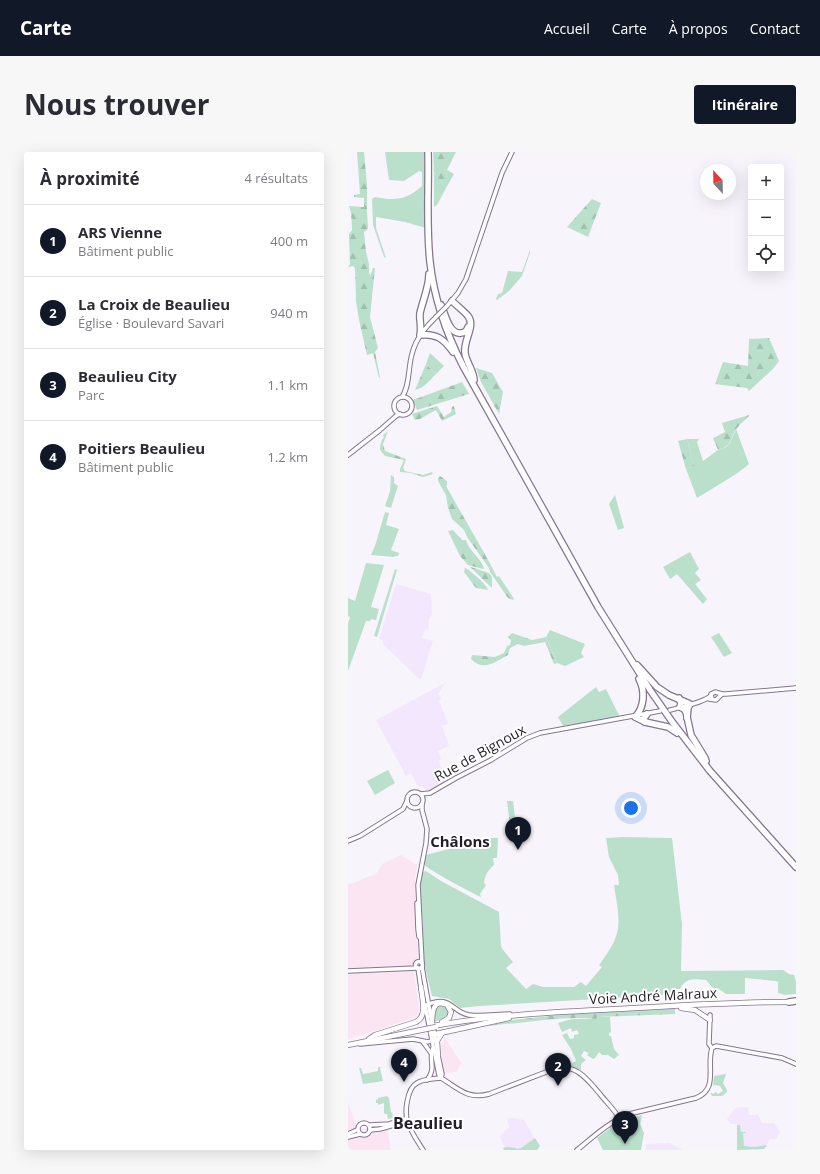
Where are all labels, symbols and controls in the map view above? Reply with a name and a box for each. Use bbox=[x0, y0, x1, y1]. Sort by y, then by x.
text: Carte bbox=[20, 15, 72, 41]
text: Accueil bbox=[544, 19, 590, 38]
text: Carte bbox=[612, 19, 647, 38]
text: À propos bbox=[669, 19, 728, 38]
text: Contact bbox=[750, 19, 800, 38]
text: Nous trouver bbox=[24, 85, 210, 123]
button: Itinéraire bbox=[694, 85, 796, 124]
north arrow bbox=[700, 164, 736, 200]
map controls bbox=[748, 164, 784, 272]
button: + bbox=[748, 164, 784, 200]
text: À proximité bbox=[40, 167, 139, 190]
text: 4 résultats bbox=[244, 169, 308, 187]
button: − bbox=[748, 200, 784, 236]
text: ARS Vienne bbox=[78, 222, 162, 242]
text: 1 bbox=[49, 232, 57, 250]
text: 400 m bbox=[270, 232, 308, 250]
button: locate bbox=[748, 236, 784, 272]
text: Bâtiment public bbox=[78, 242, 174, 260]
text: La Croix de Beaulieu bbox=[78, 294, 230, 314]
text: 2 bbox=[49, 304, 57, 322]
text: 940 m bbox=[270, 304, 308, 322]
text: Église · Boulevard Savari bbox=[78, 314, 224, 332]
text: Beaulieu City bbox=[78, 366, 177, 386]
text: 3 bbox=[49, 376, 57, 394]
text: 1.1 km bbox=[267, 376, 308, 394]
text: Parc bbox=[78, 386, 105, 404]
text: Poitiers Beaulieu bbox=[78, 438, 205, 458]
text: 4 bbox=[49, 448, 57, 466]
text: 1.2 km bbox=[267, 448, 308, 466]
text: Bâtiment public bbox=[78, 458, 174, 476]
street label: Rue de Bignoux bbox=[431, 719, 530, 786]
your location bbox=[621, 798, 641, 818]
pin: 1 bbox=[505, 817, 531, 850]
district label: Châlons bbox=[430, 831, 490, 851]
street label: Voie André Malraux bbox=[588, 983, 718, 1008]
pin: 4 bbox=[391, 1049, 417, 1082]
pin: 2 bbox=[545, 1053, 571, 1086]
pin: 3 bbox=[612, 1111, 638, 1144]
district label: Beaulieu bbox=[393, 1112, 463, 1134]

